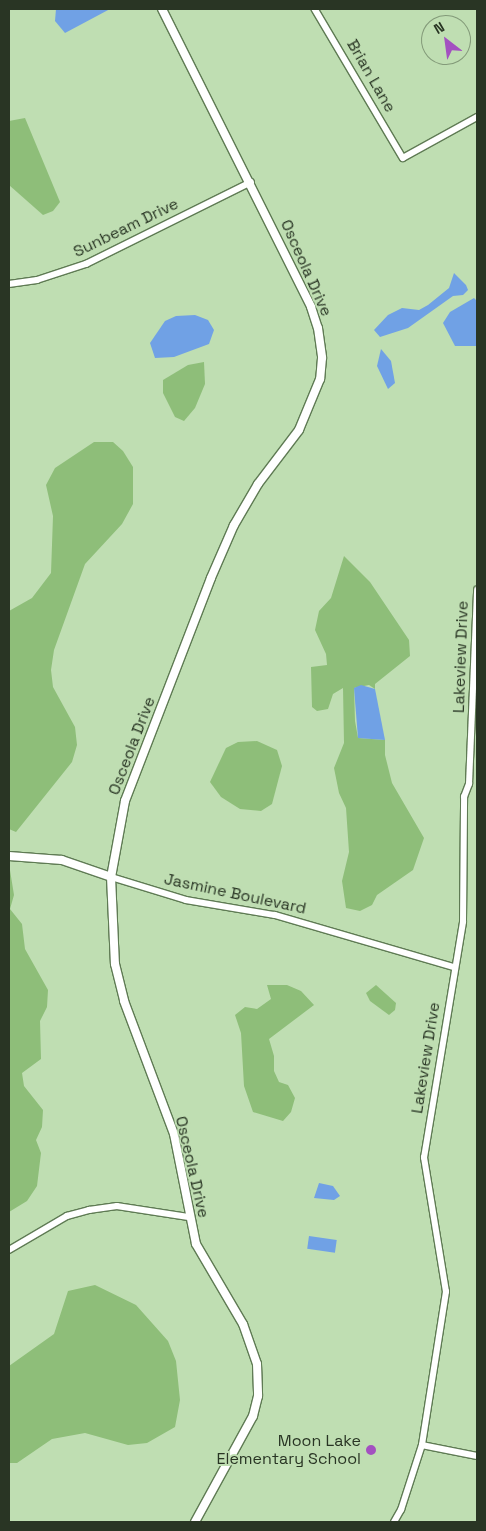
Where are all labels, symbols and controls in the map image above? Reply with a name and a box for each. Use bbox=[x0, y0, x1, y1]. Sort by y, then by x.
north arrow bbox=[421, 15, 471, 65]
text: N bbox=[430, 18, 448, 38]
street label: Brian Lane bbox=[342, 36, 400, 116]
street label: Sunbeam Drive bbox=[70, 194, 182, 262]
street label: Osceola Drive bbox=[276, 217, 336, 319]
street label: Lakeview Drive bbox=[449, 601, 473, 713]
street label: Osceola Drive bbox=[104, 694, 160, 798]
street label: Jasmine Boulevard bbox=[162, 870, 308, 918]
street label: Lakeview Drive bbox=[408, 1001, 444, 1115]
street label: Osceola Drive bbox=[171, 1114, 213, 1220]
place label: Moon Lake Elementary School bbox=[216, 1431, 361, 1469]
marker: Moon Lake Elementary School bbox=[365, 1444, 377, 1456]

